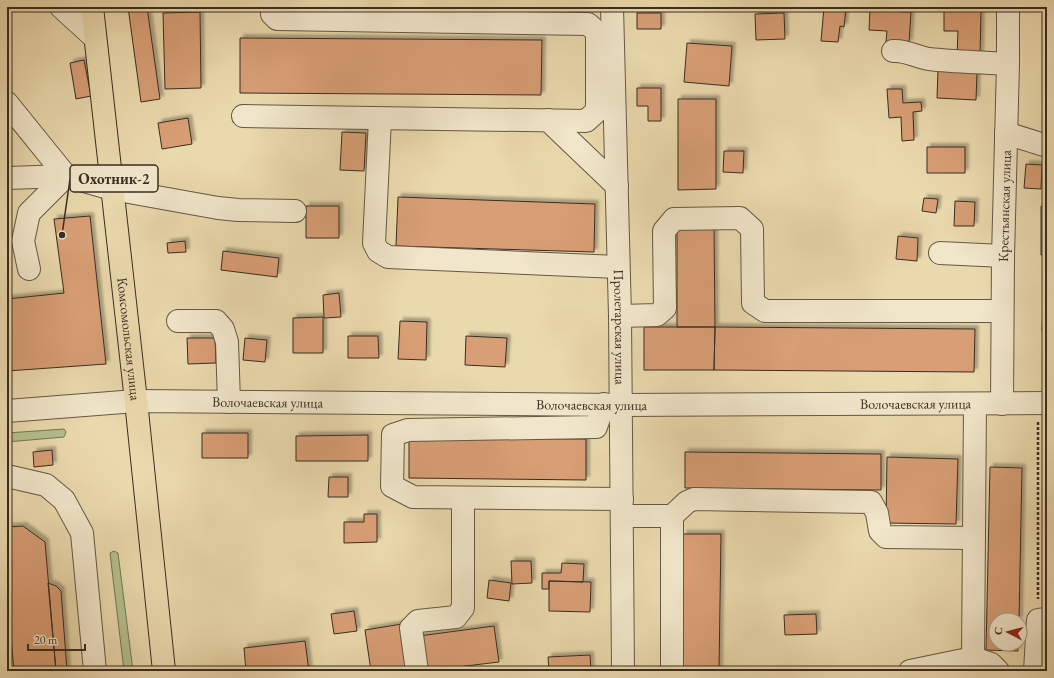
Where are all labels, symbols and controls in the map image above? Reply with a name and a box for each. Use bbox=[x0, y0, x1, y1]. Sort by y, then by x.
street label: Крестьянская улица bbox=[994, 149, 1015, 262]
callout: Охотник-2 bbox=[70, 165, 158, 192]
text: Охотник-2 bbox=[78, 169, 150, 188]
street label: Пролетарская улица bbox=[610, 269, 630, 385]
street label: Комсомольская улица bbox=[113, 276, 145, 402]
street label: Волочаевская улица bbox=[212, 393, 324, 412]
street label: Волочаевская улица bbox=[860, 394, 972, 413]
street label: Волочаевская улица bbox=[536, 395, 648, 414]
north arrow bbox=[988, 612, 1028, 652]
scale bar bbox=[28, 626, 85, 652]
text: С bbox=[991, 626, 1006, 636]
text: 20 m bbox=[34, 632, 58, 648]

